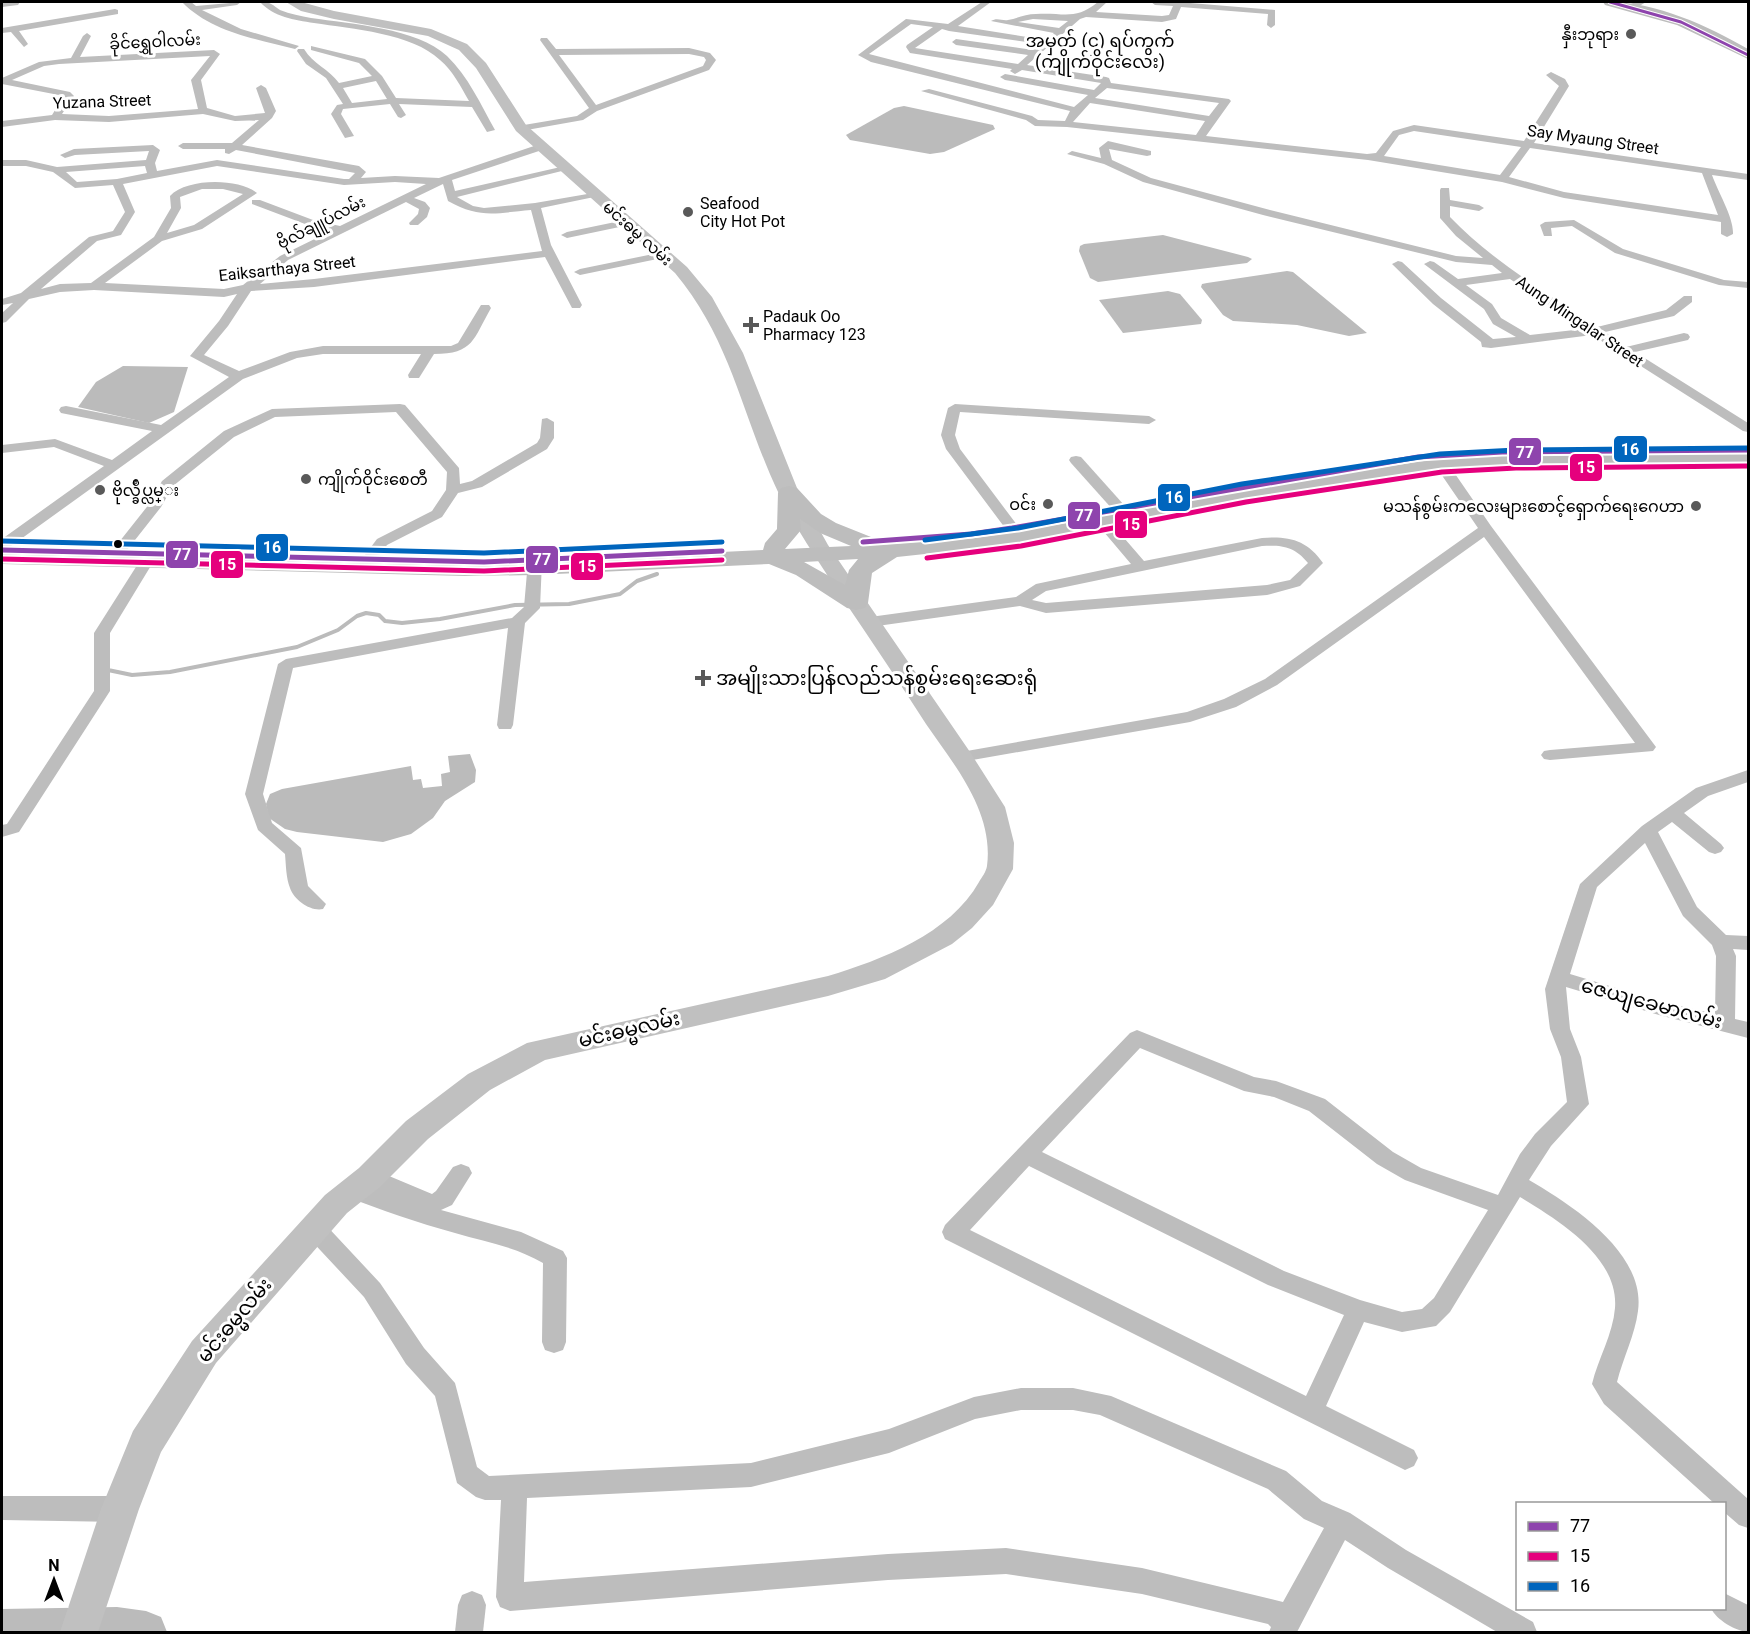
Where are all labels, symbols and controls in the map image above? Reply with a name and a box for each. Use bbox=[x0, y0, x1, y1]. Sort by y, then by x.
place label: နှီးဘုရား bbox=[1562, 24, 1619, 49]
marker: နှီးဘုရား bbox=[1624, 27, 1638, 41]
street label: ခိုင်ရွှေဝါလမ်း bbox=[109, 28, 202, 58]
district label: အမှတ် (၄) ရပ်ကွက် (ကျိုက်ဝိုင်းလေး) bbox=[1025, 28, 1175, 77]
street label: Yuzana Street bbox=[52, 90, 152, 113]
street label: Say Myaung Street bbox=[1526, 121, 1660, 158]
street label: ဗိုလ်ချူပ်လမ်း bbox=[273, 190, 371, 257]
place label: Seafood City Hot Pot bbox=[700, 194, 785, 231]
street label: မင်းဓမ္မ လမ်း bbox=[596, 196, 678, 273]
marker: Seafood City Hot Pot bbox=[681, 205, 695, 219]
street label: Eaiksarthaya Street bbox=[218, 252, 356, 285]
street label: Aung Mingalar Street bbox=[1512, 272, 1647, 371]
place label: Padauk Oo Pharmacy 123 bbox=[763, 307, 866, 344]
marker: Padauk Oo Pharmacy 123 bbox=[744, 318, 758, 332]
line badge: 16 bbox=[1613, 435, 1648, 463]
line badge: 77 bbox=[1508, 437, 1542, 466]
text: 16 bbox=[1621, 440, 1639, 459]
text: 77 bbox=[1516, 443, 1534, 462]
line badge: 15 bbox=[1569, 453, 1603, 482]
text: 15 bbox=[1577, 458, 1595, 477]
place label: ကျိုက်ဝိုင်းစေတီ bbox=[318, 468, 428, 494]
marker: ကျိုက်ဝိုင်းစေတီ bbox=[299, 472, 313, 486]
place label: ဗိုလ္ခ်ဳပ္လမ္း bbox=[112, 479, 179, 505]
marker: ဗိုလ္ခ်ဳပ္လမ္း bbox=[93, 483, 107, 497]
line badge: 16 bbox=[1157, 483, 1191, 512]
text: 16 bbox=[1165, 488, 1183, 507]
place label: ဝင်း bbox=[1009, 493, 1036, 514]
place label: မသန်စွမ်းကလေးများစောင့်ရှောက်ရေးဂေဟာ bbox=[1383, 495, 1684, 521]
marker: ဝင်း bbox=[1041, 497, 1055, 511]
marker: မသန်စွမ်းကလေးများစောင့်ရှောက်ရေးဂေဟာ bbox=[1689, 499, 1703, 513]
line badge: 77 bbox=[1067, 501, 1101, 530]
text: 77 bbox=[1075, 506, 1093, 525]
line badge: 15 bbox=[1114, 510, 1148, 539]
text: 15 bbox=[1122, 515, 1140, 534]
line badge: 16 bbox=[255, 533, 289, 562]
unlabelled marker bbox=[112, 538, 124, 550]
text: 16 bbox=[263, 538, 281, 557]
line badge: 77 bbox=[165, 540, 199, 569]
text: 77 bbox=[173, 545, 191, 564]
line badge: 77 bbox=[525, 545, 559, 574]
line badge: 15 bbox=[210, 550, 244, 579]
text: 77 bbox=[533, 550, 551, 569]
line badge: 15 bbox=[570, 552, 604, 581]
text: 15 bbox=[218, 555, 236, 574]
text: 15 bbox=[578, 557, 596, 576]
place label: အမျိုးသားပြန်လည်သန်စွမ်းရေးဆေးရုံ bbox=[716, 664, 1037, 695]
marker: အမျိုးသားပြန်လည်သန်စွမ်းရေးဆေးရုံ bbox=[694, 669, 712, 687]
street label: ဇေယျခေမာလမ်း bbox=[1578, 971, 1726, 1037]
street label: မင်းဓမ္မလမ်း bbox=[575, 1004, 683, 1057]
street label: မင်းဓမ္မလမ်း bbox=[190, 1271, 280, 1370]
legend bbox=[1516, 1502, 1726, 1610]
text: 77 bbox=[1570, 1515, 1590, 1536]
text: 15 bbox=[1570, 1545, 1590, 1566]
north arrow bbox=[24, 1550, 84, 1610]
text: N bbox=[48, 1556, 60, 1575]
text: 16 bbox=[1570, 1575, 1590, 1596]

